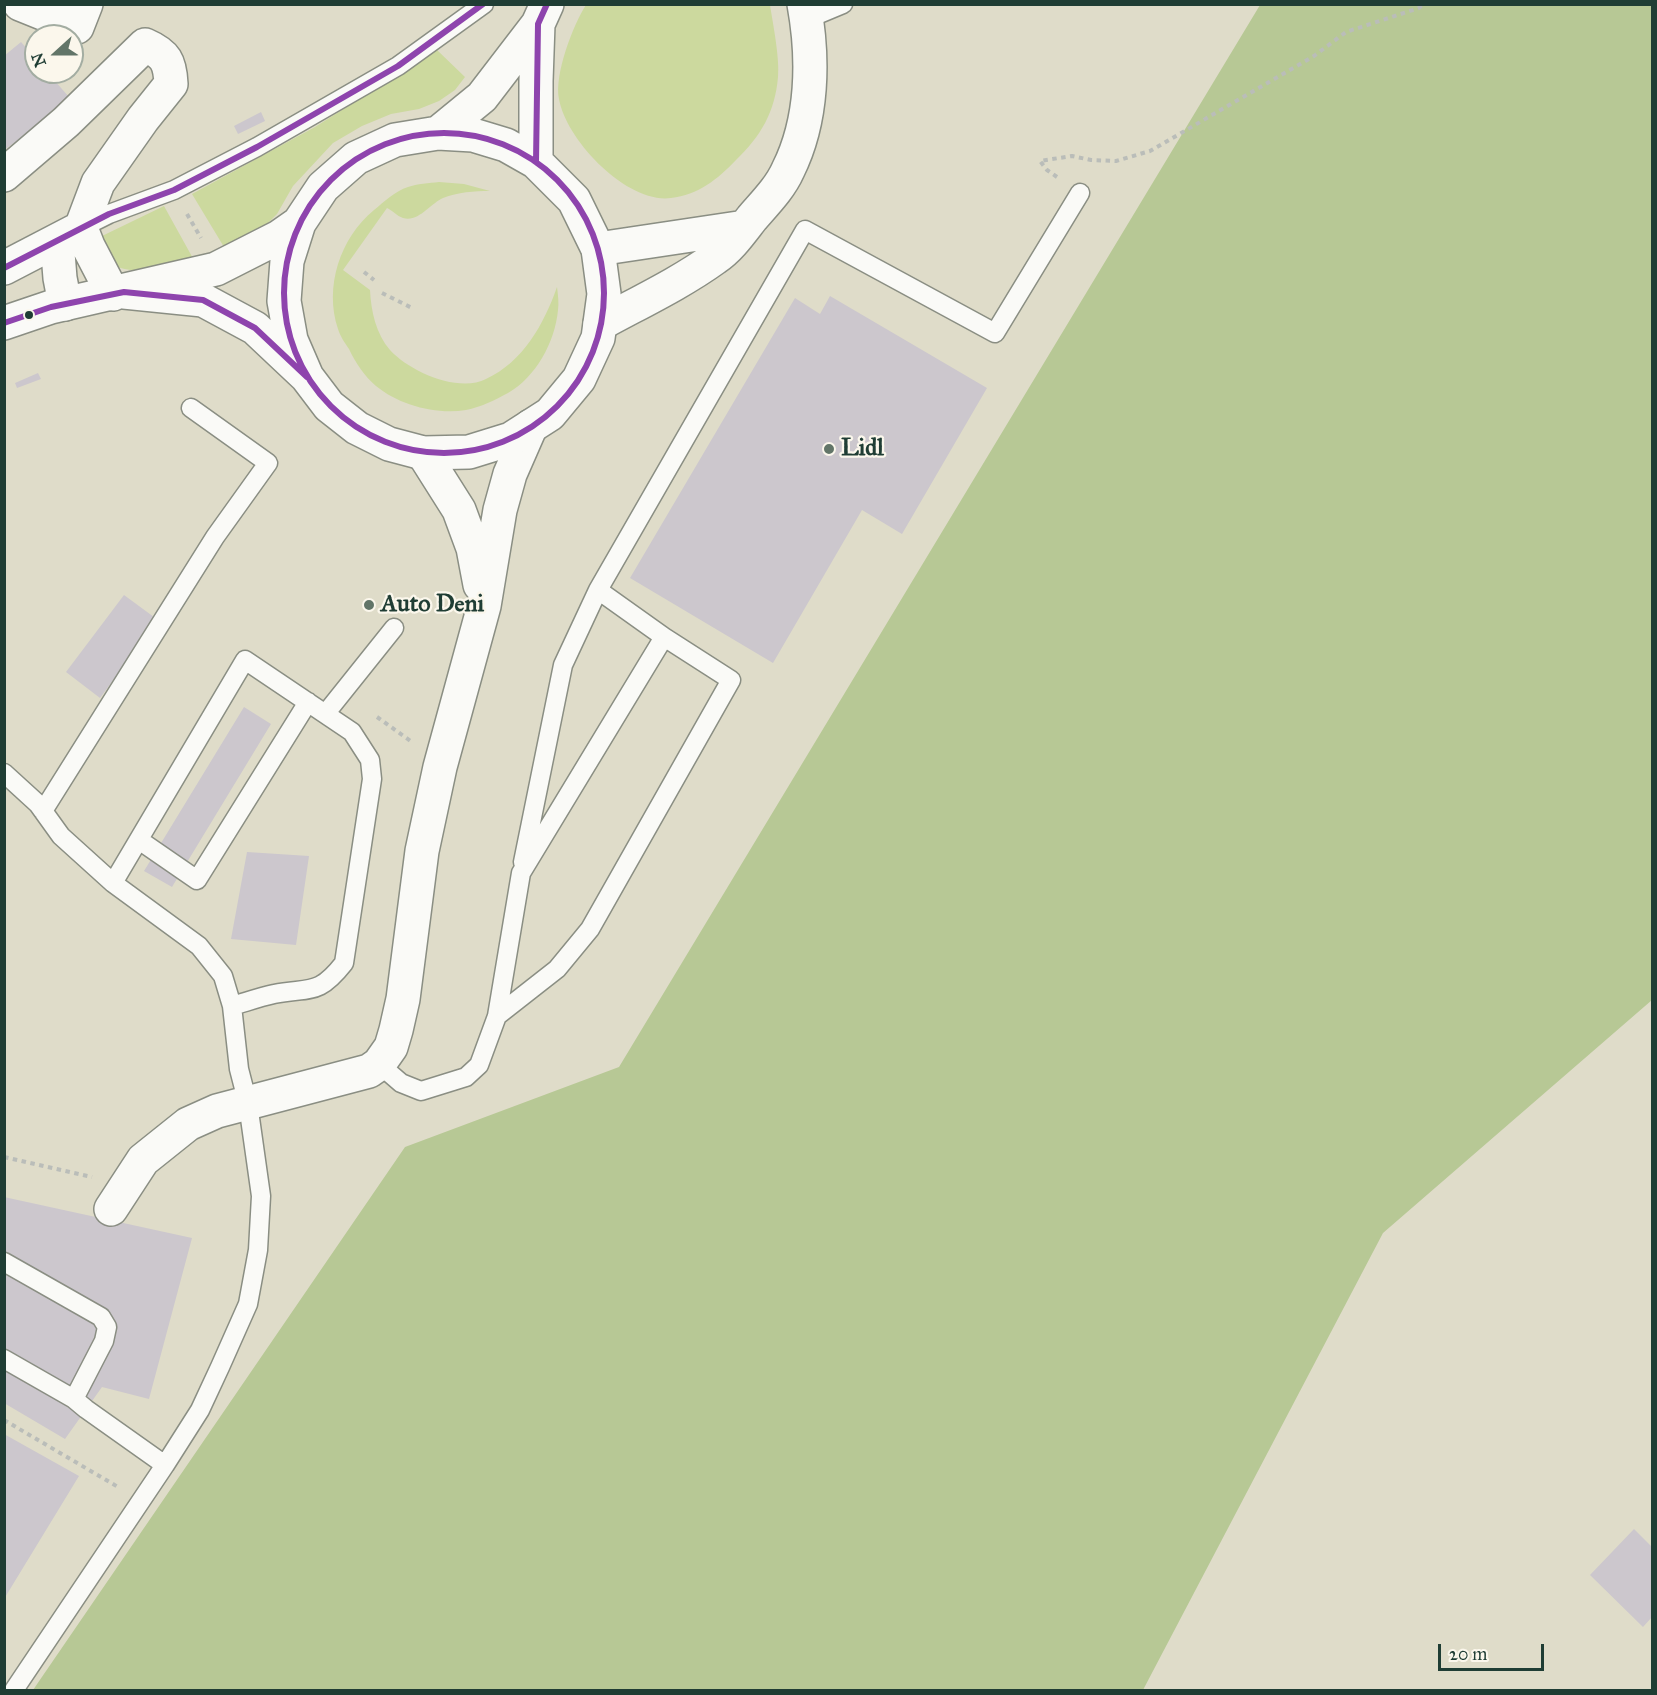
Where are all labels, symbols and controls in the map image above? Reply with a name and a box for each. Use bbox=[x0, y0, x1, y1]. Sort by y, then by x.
north arrow bbox=[24, 24, 84, 84]
text: N bbox=[27, 50, 50, 70]
unlabelled marker bbox=[23, 309, 35, 321]
place label: Lidl bbox=[841, 435, 884, 463]
marker: Lidl bbox=[822, 442, 836, 456]
place label: Auto Deni bbox=[381, 591, 484, 619]
marker: Auto Deni bbox=[362, 598, 376, 612]
scale bar bbox=[1441, 1632, 1548, 1670]
text: 20 m bbox=[1449, 1643, 1487, 1665]

